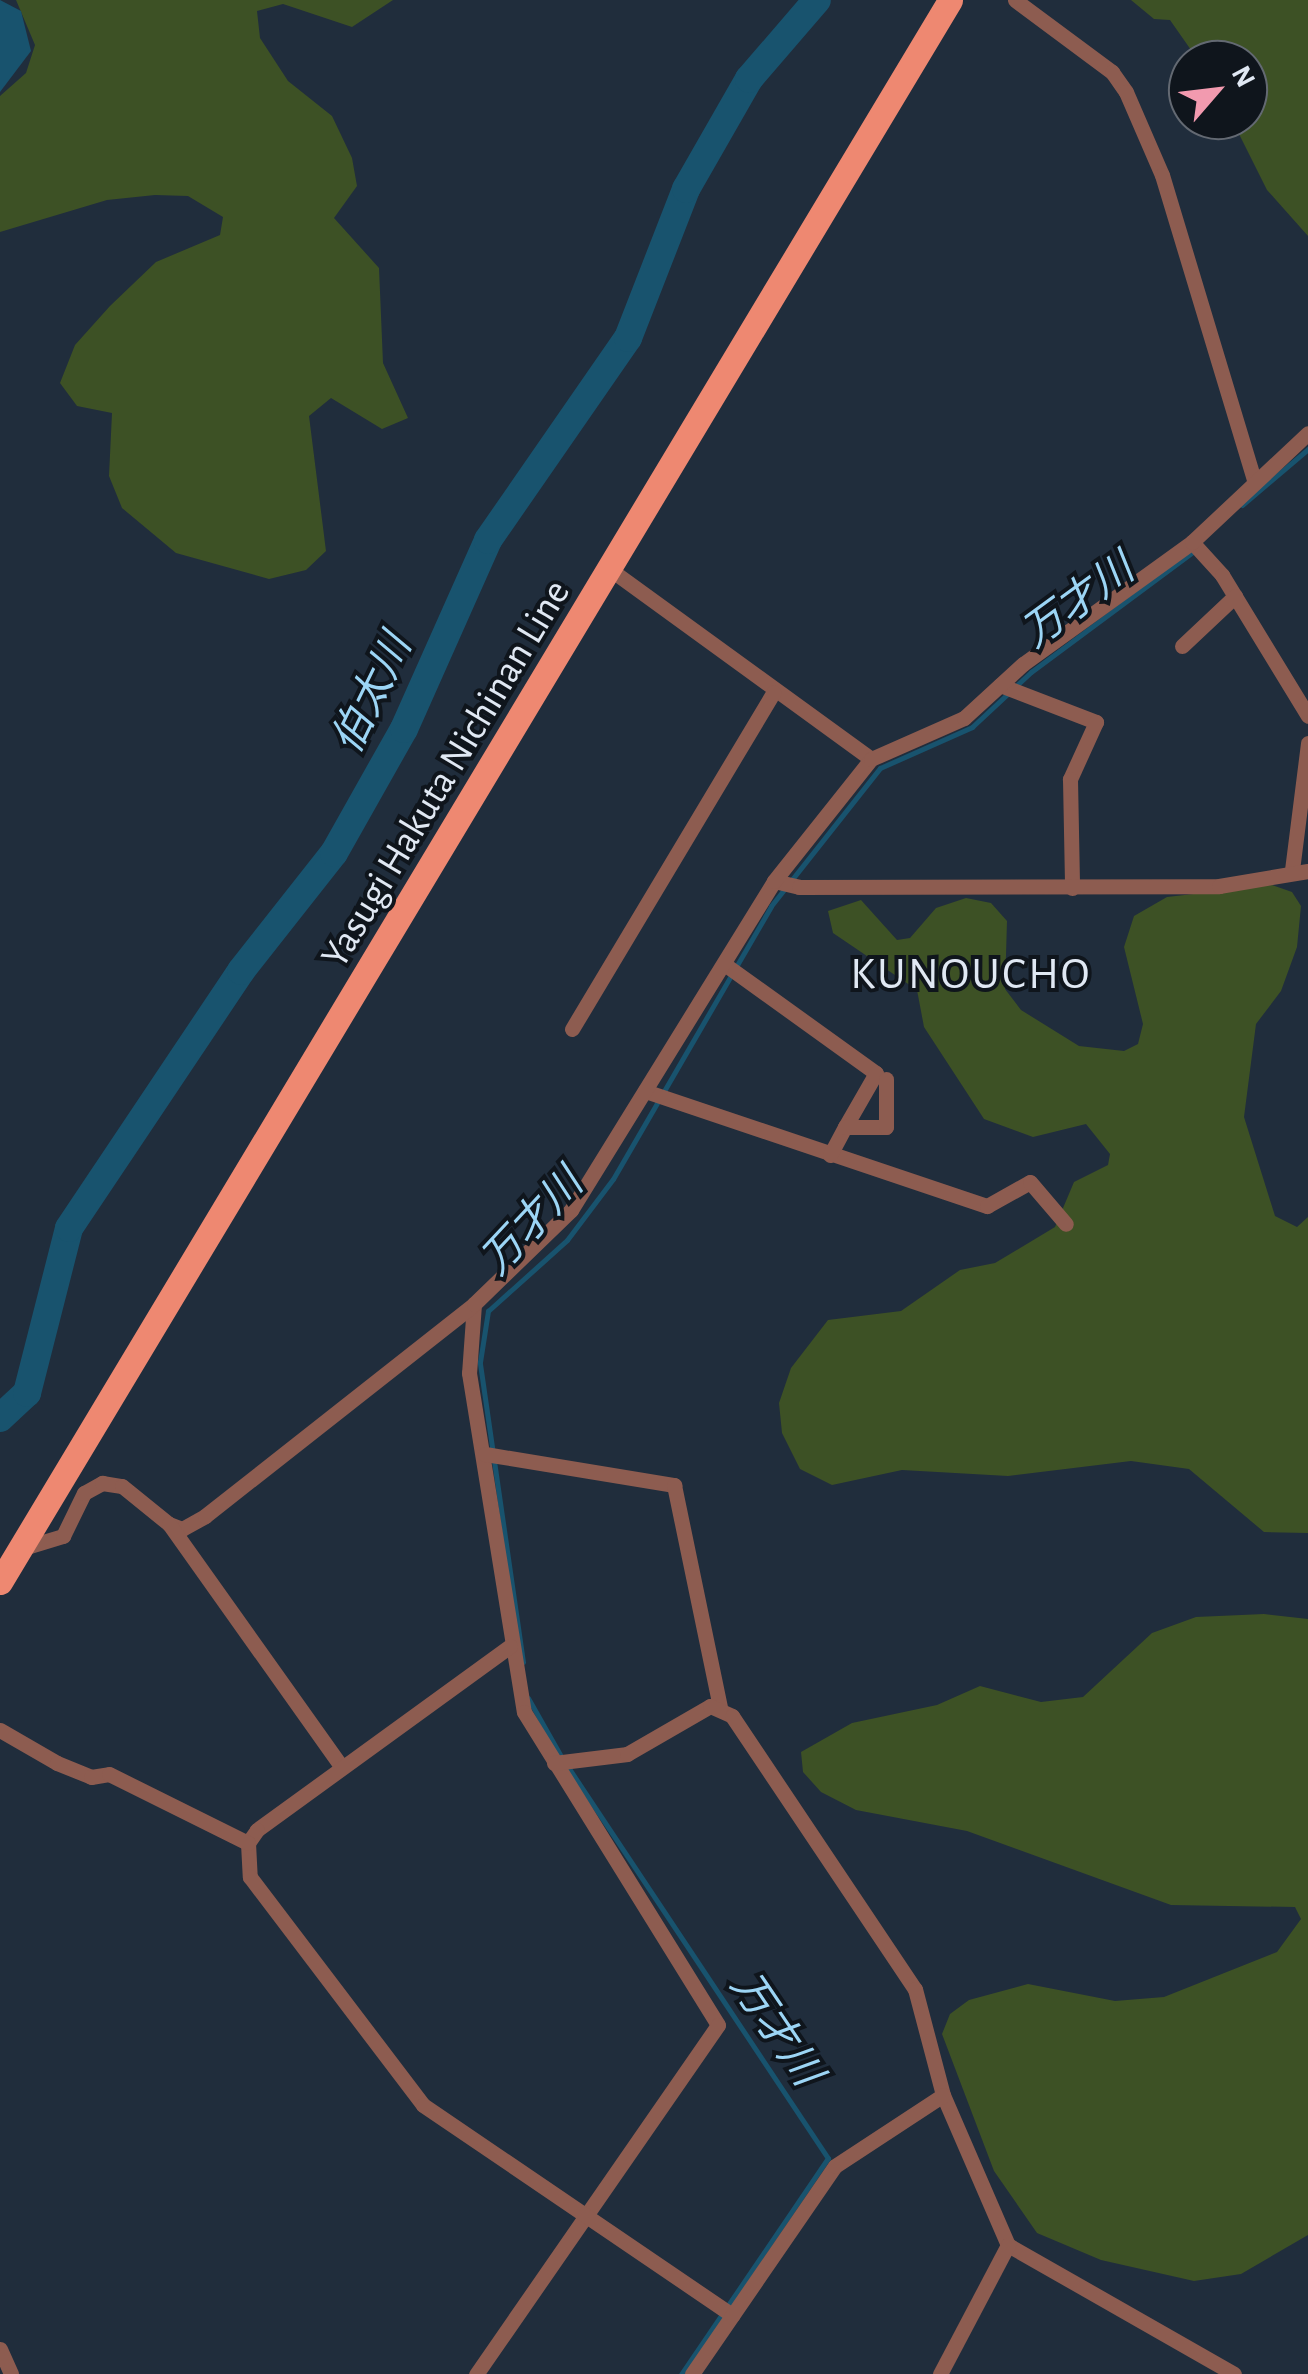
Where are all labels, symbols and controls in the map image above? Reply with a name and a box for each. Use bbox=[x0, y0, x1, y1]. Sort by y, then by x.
north arrow bbox=[1168, 40, 1268, 140]
text: N bbox=[1226, 62, 1260, 92]
water label: 万才川 bbox=[1012, 544, 1144, 658]
street label: Yasugi Hakuta Nichinan Line bbox=[311, 571, 581, 977]
water label: 伯太川 bbox=[322, 626, 422, 762]
district label: KUNOUCHO bbox=[850, 948, 1092, 1002]
water label: 万才川 bbox=[471, 1159, 593, 1285]
water label: 万才川 bbox=[720, 1963, 832, 2095]

